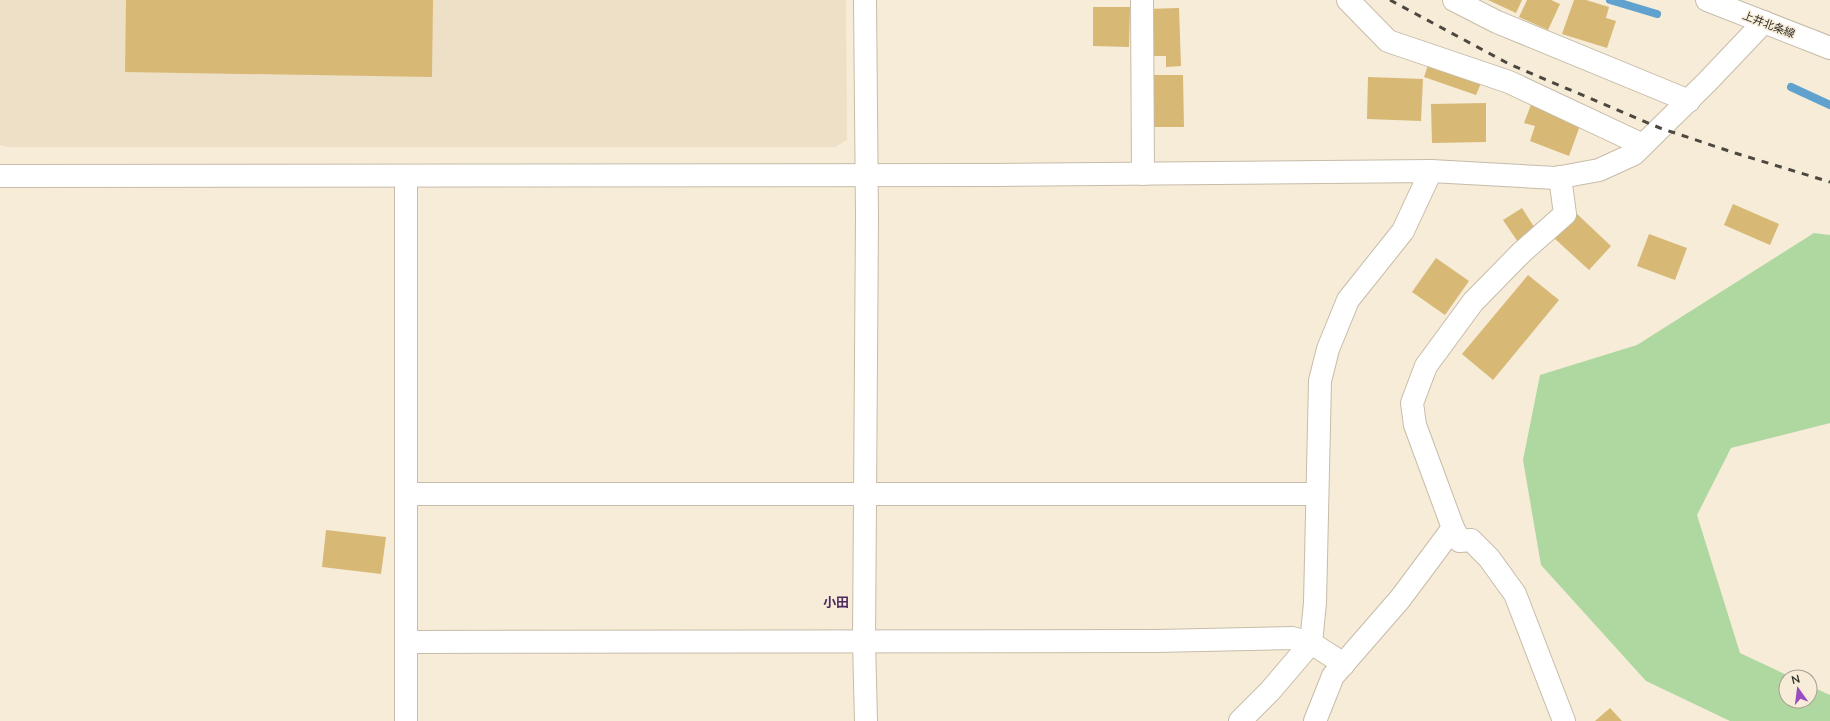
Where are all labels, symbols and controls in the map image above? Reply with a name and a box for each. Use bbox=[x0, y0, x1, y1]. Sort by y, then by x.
street label: 上井北条線 bbox=[1741, 8, 1797, 40]
district label: 小田 bbox=[823, 594, 849, 610]
north arrow bbox=[1778, 669, 1818, 709]
text: N bbox=[1790, 671, 1801, 686]

